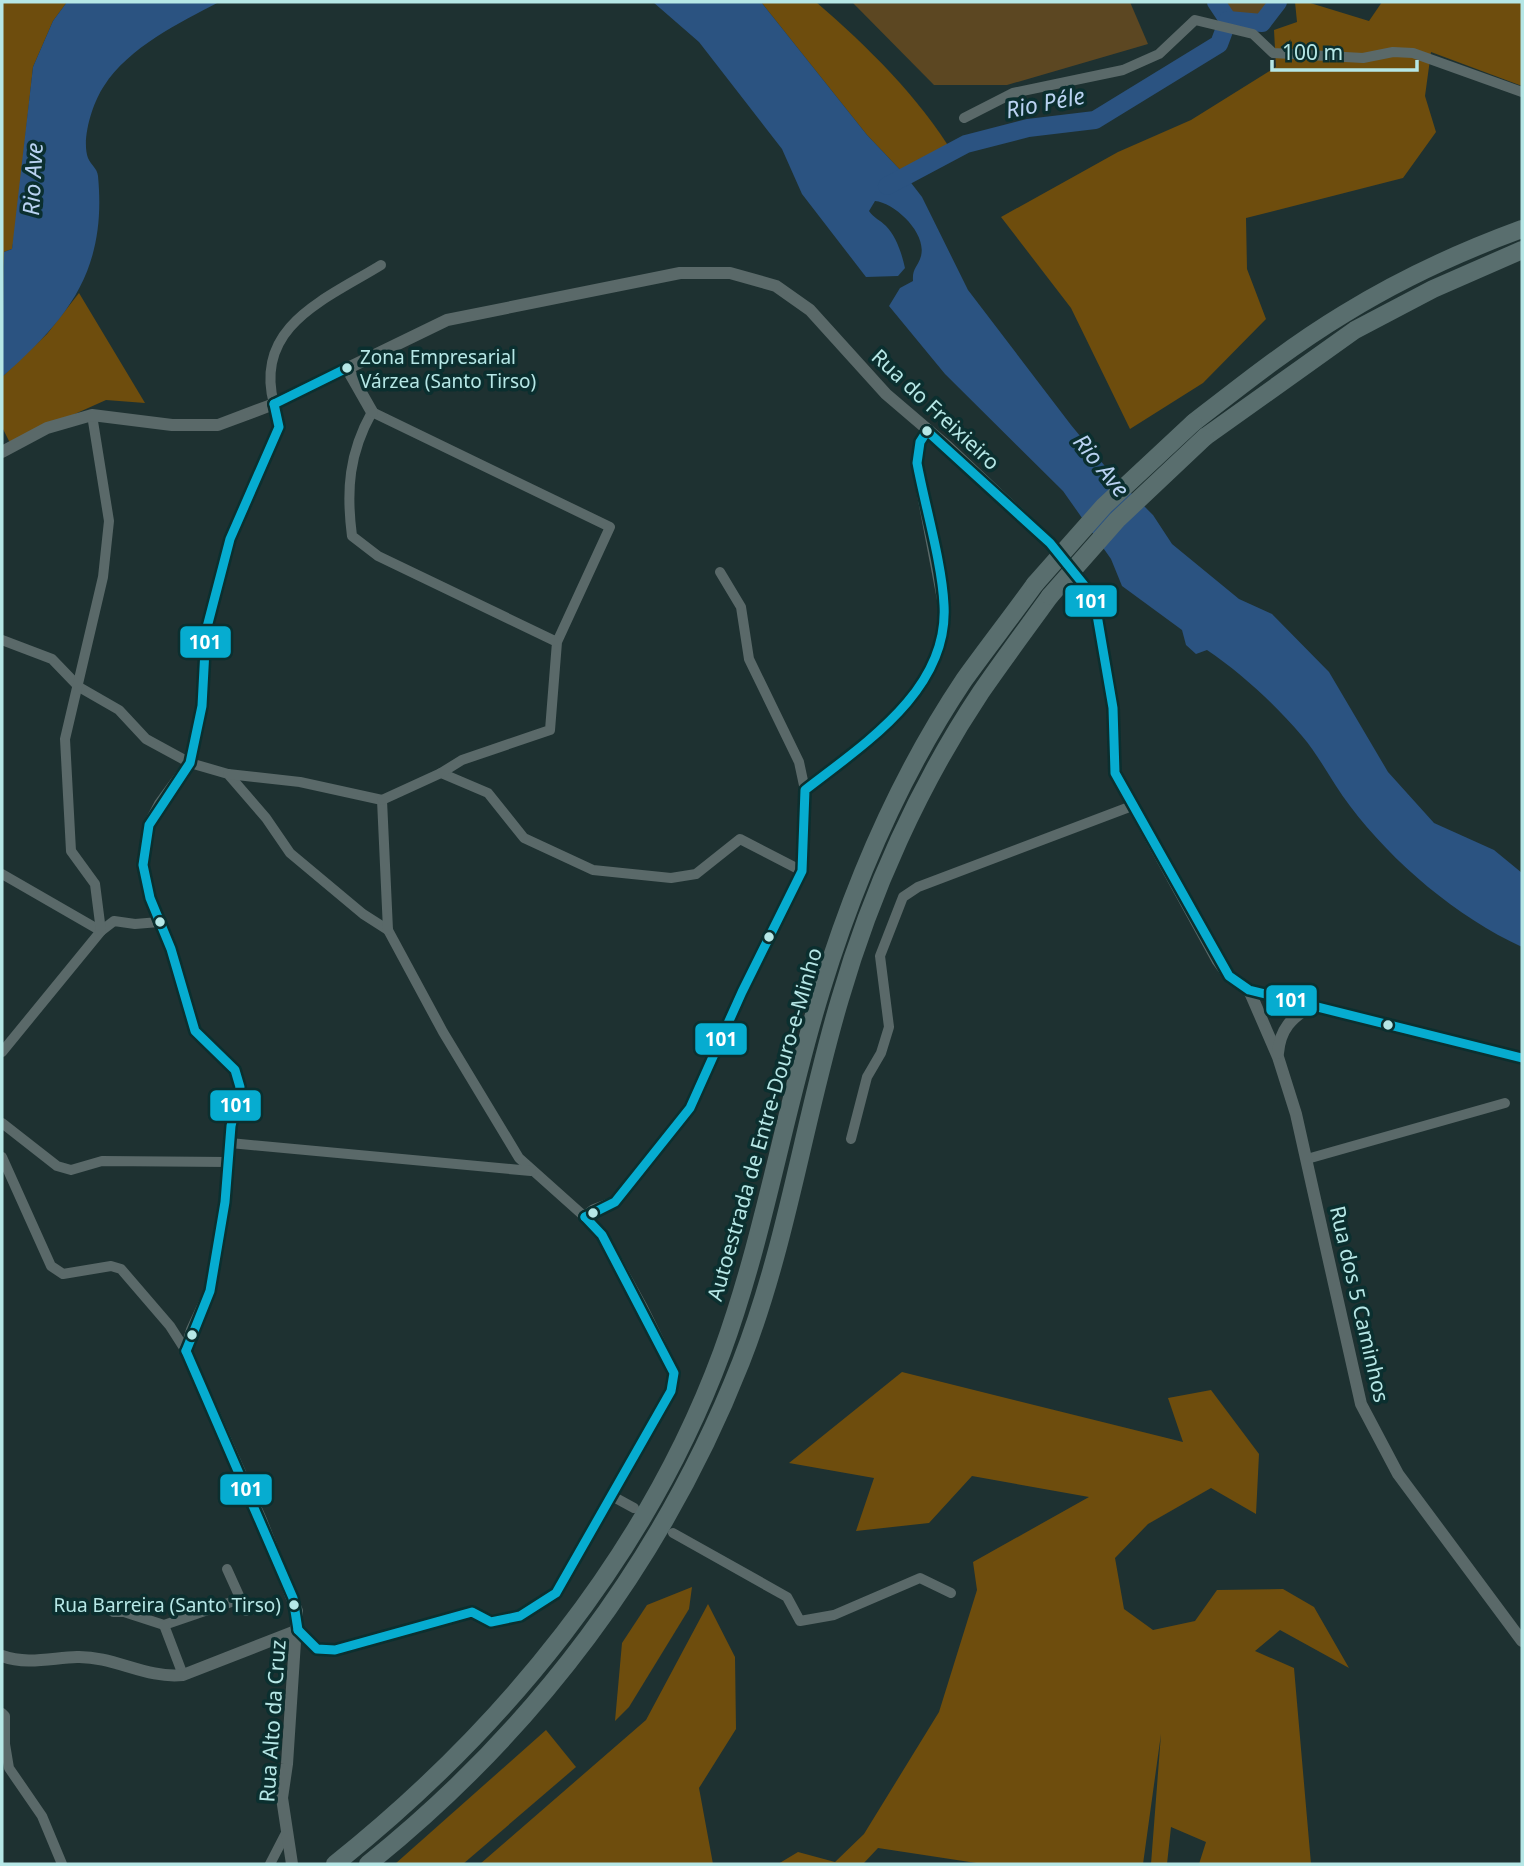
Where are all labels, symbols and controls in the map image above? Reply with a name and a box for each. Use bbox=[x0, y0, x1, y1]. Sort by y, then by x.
scale bar bbox=[1272, 28, 1417, 72]
text: 100 m bbox=[1282, 38, 1343, 66]
water label: Rio Péle bbox=[1003, 79, 1087, 125]
water label: Rio Ave bbox=[14, 142, 50, 216]
street label: Rua do Freixieiro bbox=[866, 342, 1006, 476]
place label: Zona Empresarial Várzea (Santo Tirso) bbox=[360, 344, 536, 394]
marker: Zona Empresarial Várzea (Santo Tirso) bbox=[340, 361, 354, 375]
unlabelled marker bbox=[920, 424, 934, 438]
water label: Rio Ave bbox=[1067, 426, 1137, 504]
line badge: 101 bbox=[1064, 584, 1118, 618]
text: 101 bbox=[1075, 588, 1107, 614]
line badge: 101 bbox=[179, 625, 232, 659]
text: 101 bbox=[189, 629, 221, 655]
unlabelled marker bbox=[153, 915, 167, 929]
unlabelled marker bbox=[762, 930, 776, 944]
street label: Autoestrada de Entre-Douro-e-Minho bbox=[700, 944, 828, 1304]
line badge: 101 bbox=[1265, 984, 1318, 1017]
text: 101 bbox=[1275, 987, 1307, 1013]
unlabelled marker bbox=[1381, 1018, 1395, 1032]
line badge: 101 bbox=[694, 1022, 748, 1056]
text: 101 bbox=[705, 1026, 737, 1052]
line badge: 101 bbox=[209, 1089, 262, 1122]
text: 101 bbox=[220, 1092, 252, 1118]
street label: Rua dos 5 Caminhos bbox=[1324, 1203, 1396, 1405]
unlabelled marker bbox=[586, 1206, 600, 1220]
unlabelled marker bbox=[185, 1328, 199, 1342]
line badge: 101 bbox=[219, 1473, 273, 1506]
text: 101 bbox=[230, 1476, 262, 1502]
place label: Rua Barreira (Santo Tirso) bbox=[53, 1592, 281, 1618]
marker: Rua Barreira (Santo Tirso) bbox=[287, 1598, 301, 1612]
street label: Rua Alto da Cruz bbox=[252, 1639, 292, 1803]

